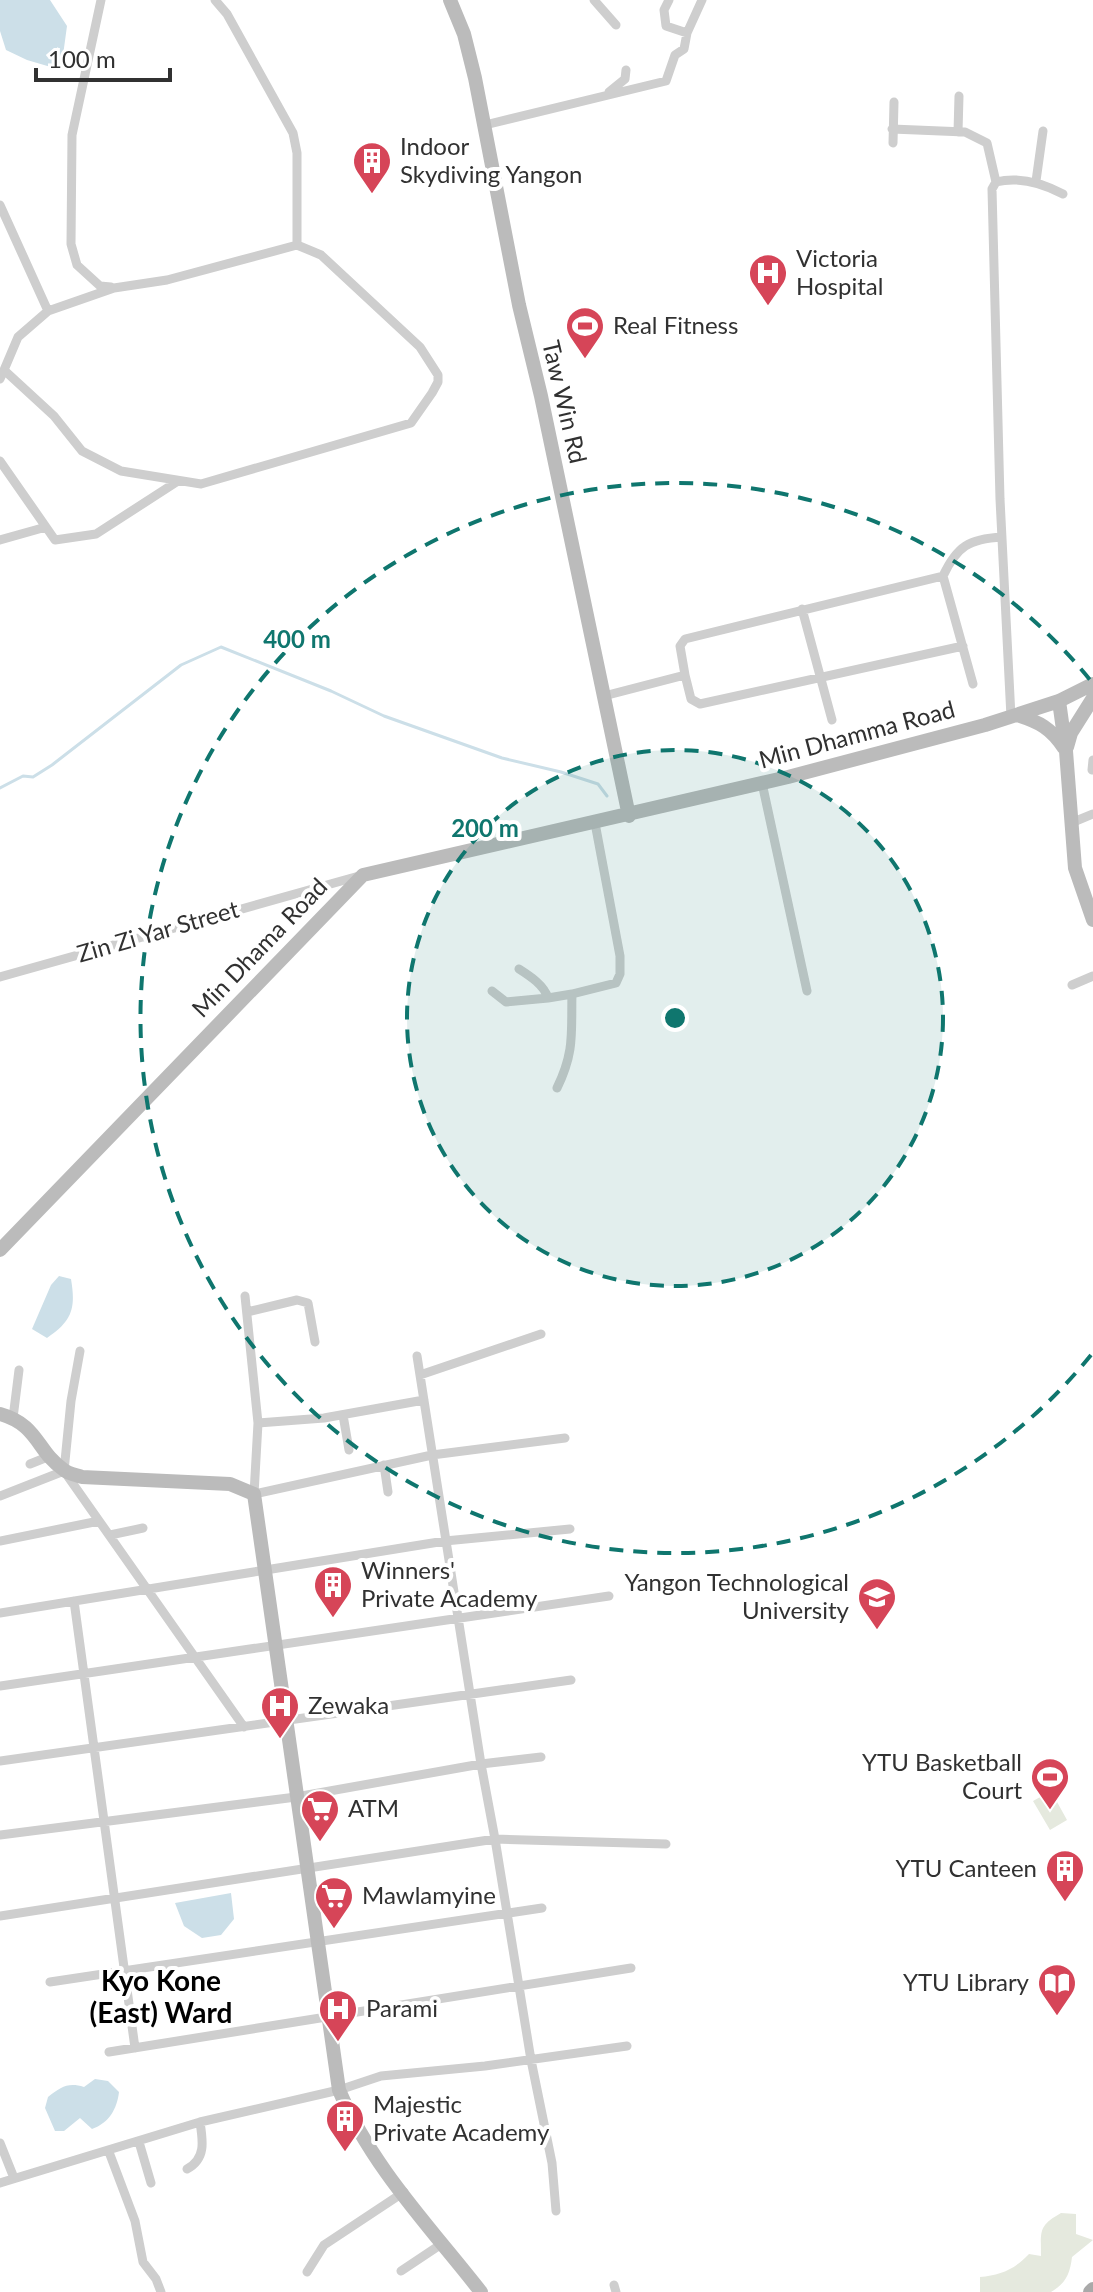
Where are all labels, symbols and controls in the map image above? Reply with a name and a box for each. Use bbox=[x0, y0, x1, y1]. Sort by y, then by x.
scale bar bbox=[36, 32, 170, 82]
text: 100 m bbox=[48, 44, 116, 73]
place label: Indoor Skydiving Yangon bbox=[400, 131, 582, 188]
building icon: Indoor Skydiving Yangon bbox=[351, 140, 393, 195]
place label: Victoria Hospital bbox=[796, 243, 883, 300]
hospital icon: Victoria Hospital bbox=[747, 252, 789, 307]
sports icon: Real Fitness bbox=[564, 305, 606, 360]
place label: Real Fitness bbox=[613, 310, 738, 339]
street label: Taw Win Rd bbox=[537, 337, 594, 466]
text: 400 m bbox=[263, 624, 331, 653]
street label: Min Dhamma Road bbox=[756, 693, 958, 774]
text: 200 m bbox=[451, 813, 519, 842]
street label: Min Dhama Road bbox=[185, 871, 332, 1022]
street label: Zin Zi Yar Street bbox=[73, 894, 242, 967]
centre of rings bbox=[661, 1004, 689, 1032]
place label: Winners' Private Academy bbox=[361, 1555, 538, 1612]
building icon: Winners' Private Academy bbox=[312, 1564, 354, 1619]
place label: Yangon Technological University bbox=[624, 1567, 850, 1624]
school or university icon: Yangon Technological University bbox=[856, 1576, 898, 1631]
hospital icon: Zewaka bbox=[259, 1685, 301, 1740]
place label: Zewaka bbox=[308, 1690, 389, 1719]
place label: YTU Basketball Court bbox=[862, 1747, 1022, 1804]
sports icon: YTU Basketball Court bbox=[1029, 1756, 1071, 1811]
supermarket icon: ATM bbox=[299, 1788, 341, 1843]
place label: ATM bbox=[348, 1793, 399, 1822]
building icon: YTU Canteen bbox=[1044, 1848, 1086, 1903]
place label: YTU Canteen bbox=[896, 1853, 1037, 1882]
supermarket icon: Mawlamyine bbox=[313, 1875, 355, 1930]
place label: Mawlamyine bbox=[362, 1880, 496, 1909]
library icon: YTU Library bbox=[1036, 1962, 1078, 2017]
district label: Kyo Kone (East) Ward bbox=[90, 1963, 232, 2029]
place label: YTU Library bbox=[903, 1967, 1030, 1996]
hospital icon: Parami bbox=[317, 1988, 359, 2043]
place label: Parami bbox=[366, 1993, 438, 2022]
place label: Majestic Private Academy bbox=[373, 2089, 550, 2146]
building icon: Majestic Private Academy bbox=[324, 2098, 366, 2153]

